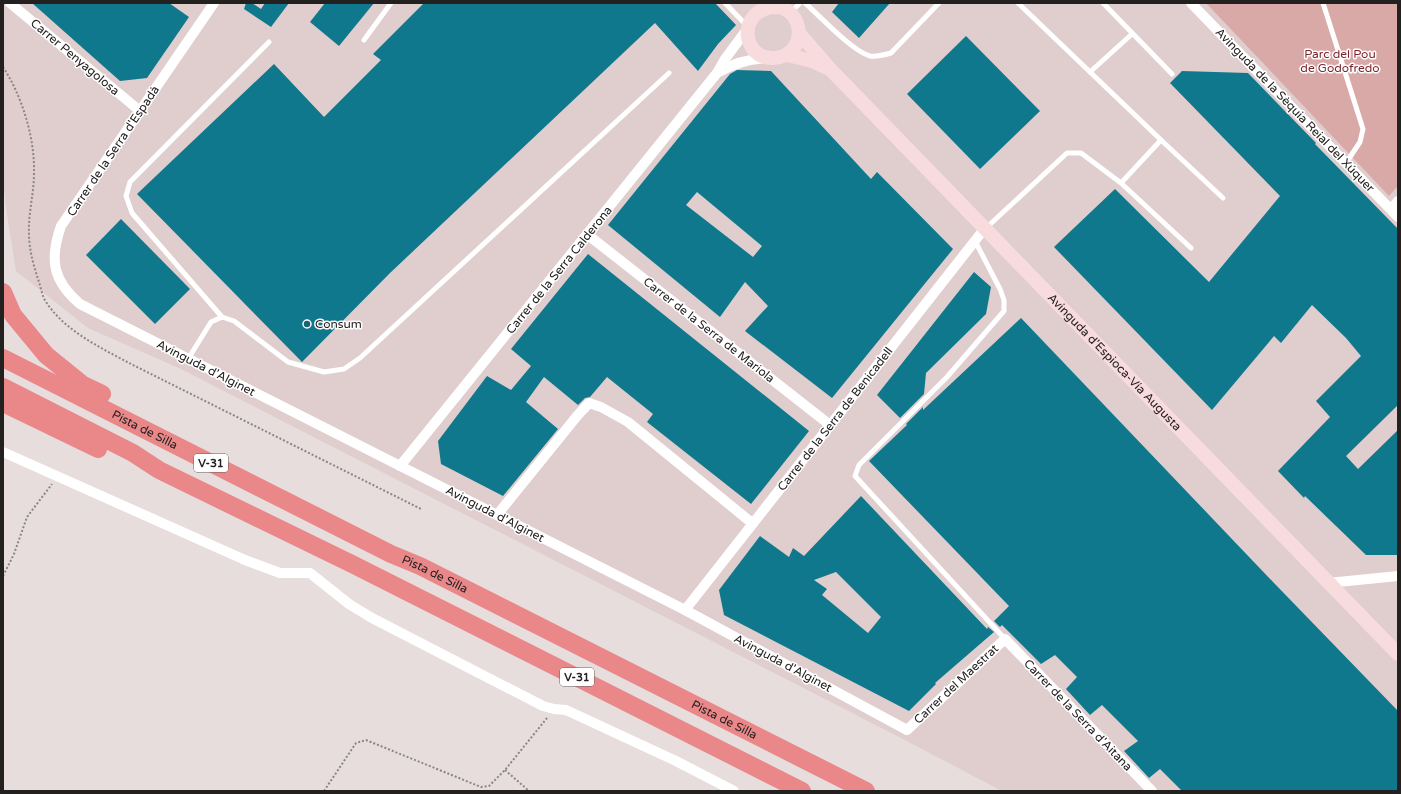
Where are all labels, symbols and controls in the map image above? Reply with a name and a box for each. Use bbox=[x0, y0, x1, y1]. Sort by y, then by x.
street label: Carrer Penyagolosa bbox=[28, 16, 122, 98]
street label: Avinguda de la Sèquia Reial del Xúquer bbox=[1213, 25, 1378, 195]
park label: Parc del Pou de Godofredo bbox=[1300, 47, 1380, 75]
street label: Carrer de la Serra d'Espadà bbox=[64, 83, 162, 219]
street label: Carrer de la Serra Calderona bbox=[503, 203, 615, 337]
street label: Carrer de la Serra de Mariola bbox=[641, 274, 777, 386]
street label: Avinguda d'Espioca-Vía Augusta bbox=[1045, 291, 1184, 434]
place label: Consum bbox=[315, 317, 362, 331]
marker: Consum bbox=[302, 319, 312, 329]
street label: Avinguda d'Alginet bbox=[154, 337, 258, 399]
street label: Carrer de la Serra de Benicadell bbox=[775, 344, 895, 494]
street label: Pista de Silla bbox=[110, 407, 180, 452]
road number: V-31 bbox=[194, 454, 228, 472]
street label: Avinguda d'Alginet bbox=[443, 483, 547, 545]
street label: Pista de Silla bbox=[400, 552, 470, 596]
street label: Avinguda d'Alginet bbox=[732, 631, 835, 695]
street label: Carrer del Maestrat bbox=[911, 641, 1001, 727]
street label: Carrer de la Serra d'Aitana bbox=[1021, 656, 1135, 774]
road number: V-31 bbox=[560, 668, 594, 686]
street label: Pista de Silla bbox=[689, 697, 760, 742]

